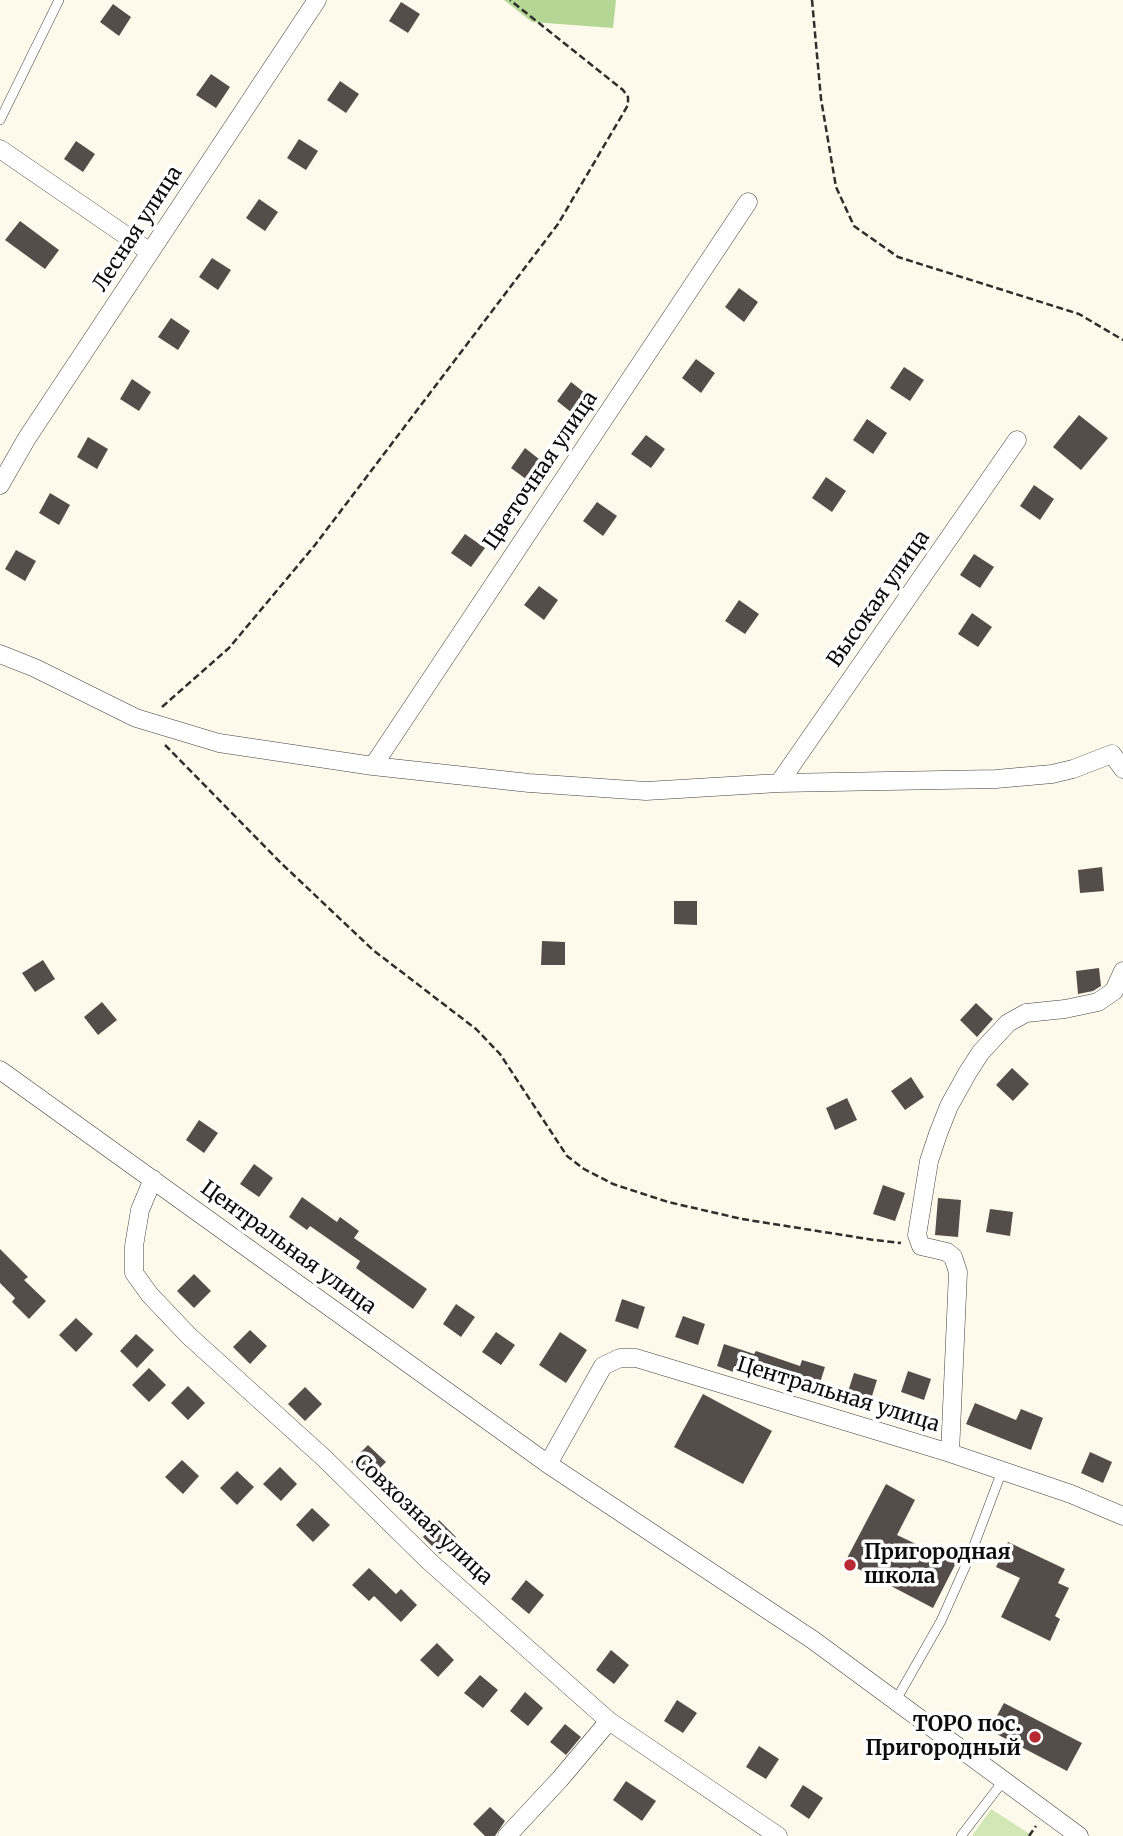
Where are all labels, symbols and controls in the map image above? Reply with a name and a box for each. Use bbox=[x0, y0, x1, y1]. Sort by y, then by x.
street label: Лесная улица bbox=[88, 162, 188, 296]
street label: Цветочная улица bbox=[479, 387, 603, 555]
street label: Высокая улица bbox=[823, 526, 935, 672]
street label: Центральная улица bbox=[195, 1176, 381, 1320]
street label: Центральная улица bbox=[734, 1352, 942, 1438]
street label: Совхозная улица bbox=[349, 1449, 497, 1591]
place label: Пригородная школа bbox=[864, 1540, 1011, 1590]
marker: Пригородная школа bbox=[842, 1557, 858, 1573]
place label: ТОРО пос. Пригородный bbox=[865, 1712, 1021, 1762]
marker: ТОРО пос. Пригородный bbox=[1027, 1729, 1043, 1745]

